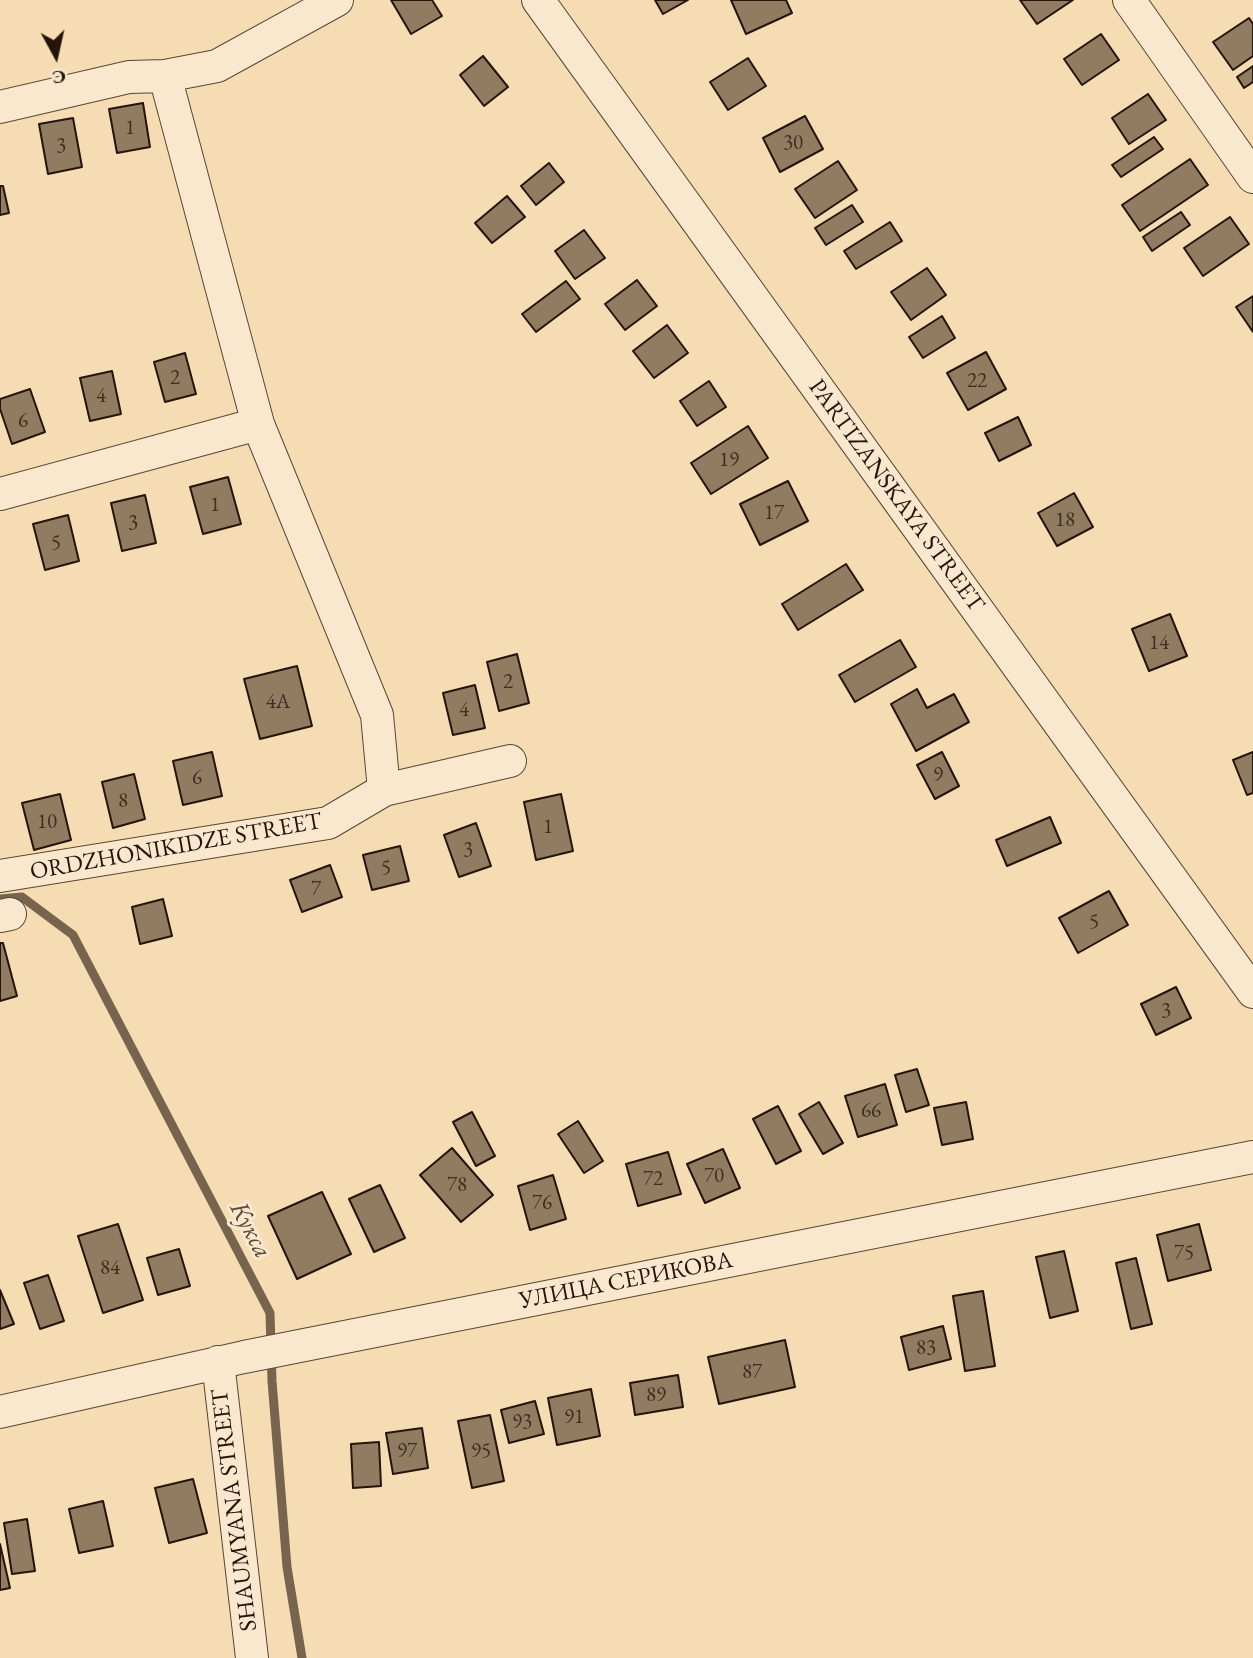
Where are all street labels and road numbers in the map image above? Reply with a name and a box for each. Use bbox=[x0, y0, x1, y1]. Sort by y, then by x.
street label: PARTIZANSKAYA STREET bbox=[802, 374, 990, 618]
street label: ORDZHONIKIDZE STREET bbox=[28, 807, 324, 887]
street label: УЛИЦА СЕРИКОВА bbox=[517, 1246, 735, 1316]
street label: SHAUMYANA STREET bbox=[206, 1387, 264, 1633]

